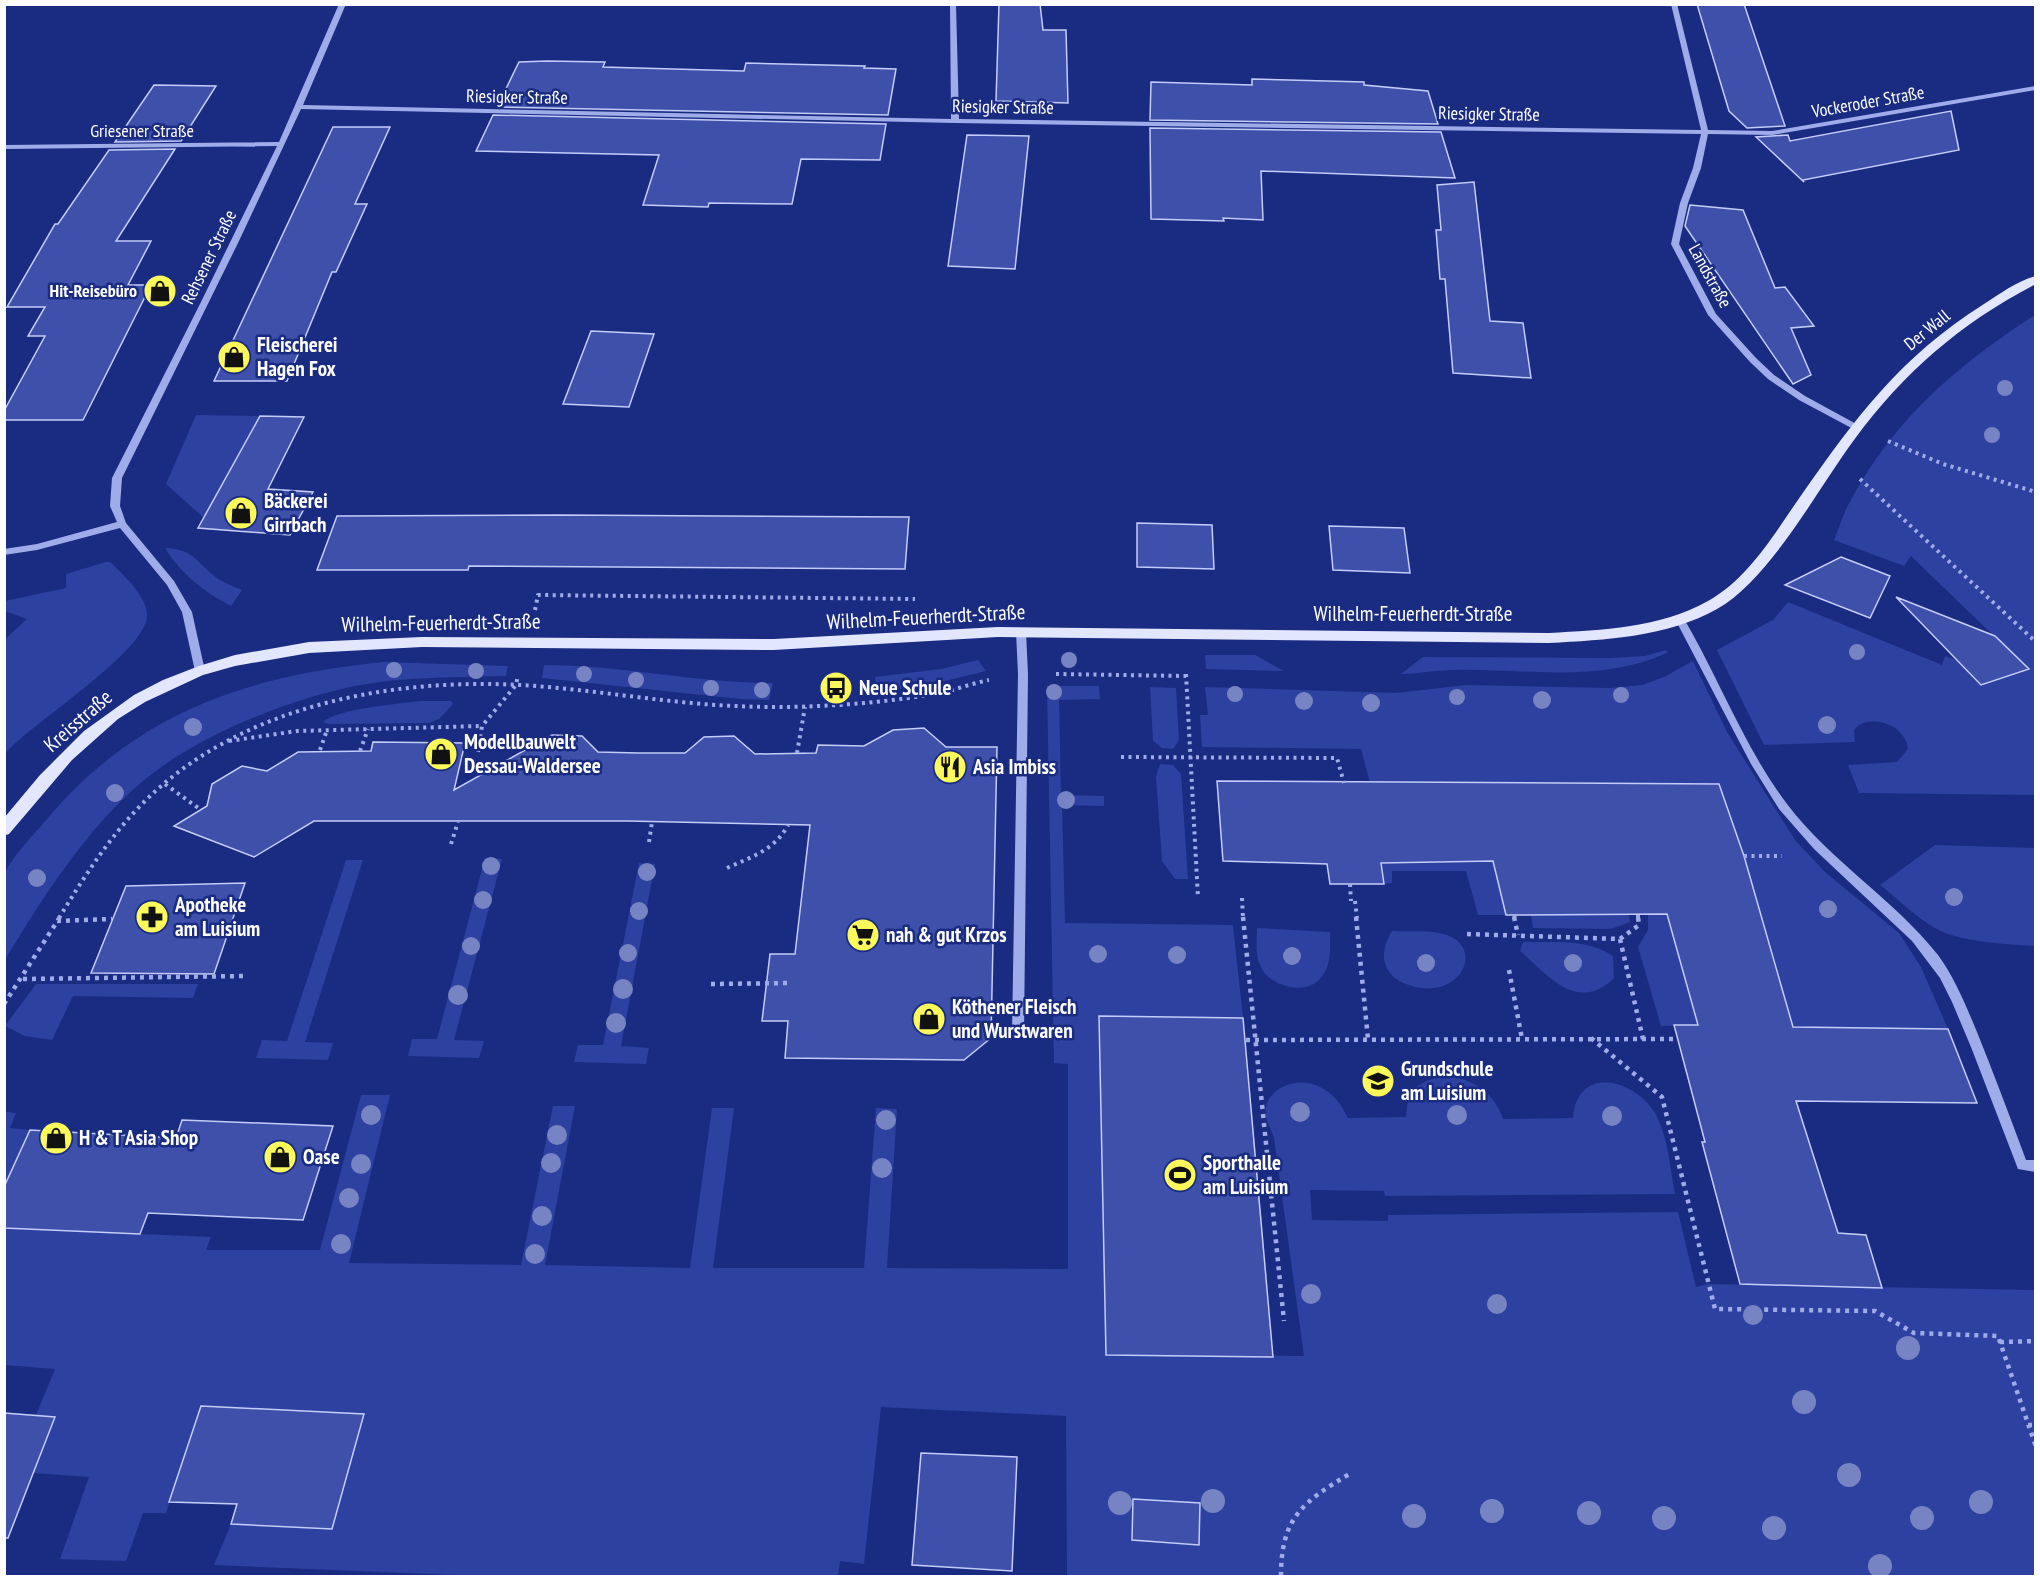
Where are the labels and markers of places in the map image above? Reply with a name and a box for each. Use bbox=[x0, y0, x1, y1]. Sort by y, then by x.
shop icon: Hit-Reisebüro bbox=[142, 273, 178, 309]
place label: Hit-Reisebüro bbox=[50, 279, 137, 302]
place label: Fleischerei Hagen Fox bbox=[257, 331, 338, 382]
shop icon: Fleischerei Hagen Fox bbox=[216, 339, 252, 375]
place label: Bäckerei Girrbach bbox=[264, 487, 328, 538]
shop icon: Bäckerei Girrbach bbox=[223, 495, 259, 531]
bus stop icon: Neue Schule bbox=[818, 670, 854, 706]
place label: Neue Schule bbox=[859, 674, 951, 701]
place label: Modellbauwelt Dessau-Waldersee bbox=[464, 728, 601, 779]
shop icon: Modellbauwelt Dessau-Waldersee bbox=[423, 736, 459, 772]
restaurant icon: Asia Imbiss bbox=[932, 749, 968, 785]
place label: Asia Imbiss bbox=[972, 753, 1056, 780]
place label: Apotheke am Luisium bbox=[174, 891, 260, 942]
pharmacy icon: Apotheke am Luisium bbox=[134, 899, 170, 935]
supermarket icon: nah & gut Krzos bbox=[845, 917, 881, 953]
place label: nah & gut Krzos bbox=[886, 921, 1007, 948]
place label: Köthener Fleisch und Wurstwaren bbox=[952, 993, 1077, 1044]
shop icon: Köthener Fleisch und Wurstwaren bbox=[911, 1001, 947, 1037]
place label: Grundschule am Luisium bbox=[1401, 1055, 1493, 1106]
school or university icon: Grundschule am Luisium bbox=[1360, 1063, 1396, 1099]
shop icon: H & T Asia Shop bbox=[38, 1120, 74, 1156]
place label: H & T Asia Shop bbox=[79, 1124, 198, 1151]
shop icon: Oase bbox=[262, 1139, 298, 1175]
place label: Oase bbox=[303, 1143, 340, 1170]
place label: Sporthalle am Luisium bbox=[1203, 1149, 1288, 1200]
sports icon: Sporthalle am Luisium bbox=[1162, 1157, 1198, 1193]

